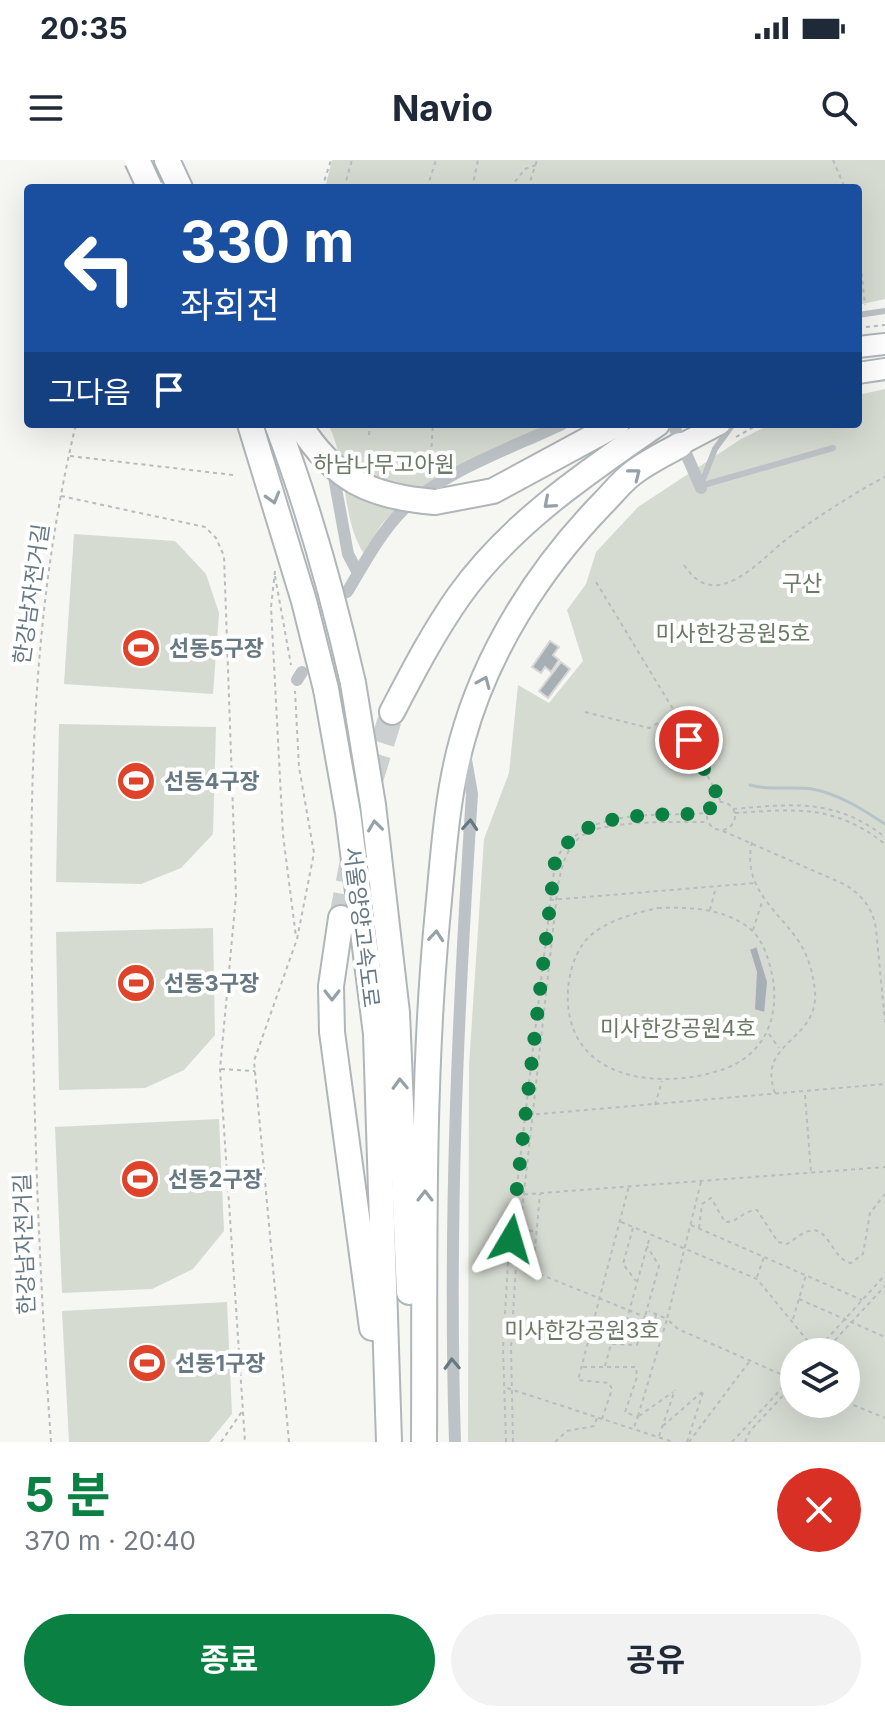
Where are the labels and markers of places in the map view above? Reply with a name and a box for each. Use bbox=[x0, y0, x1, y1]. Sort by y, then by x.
sports icon: 선동5구장 bbox=[120, 627, 162, 669]
place label: 선동5구장 bbox=[169, 635, 264, 661]
pin bbox=[655, 706, 723, 774]
sports icon: 선동4구장 bbox=[115, 760, 157, 802]
place label: 선동4구장 bbox=[164, 768, 260, 794]
sports icon: 선동3구장 bbox=[115, 962, 157, 1004]
place label: 선동3구장 bbox=[164, 970, 259, 996]
sports icon: 선동2구장 bbox=[119, 1158, 161, 1200]
place label: 선동2구장 bbox=[168, 1166, 263, 1192]
sports icon: 선동1구장 bbox=[126, 1342, 168, 1384]
place label: 선동1구장 bbox=[175, 1350, 265, 1376]

